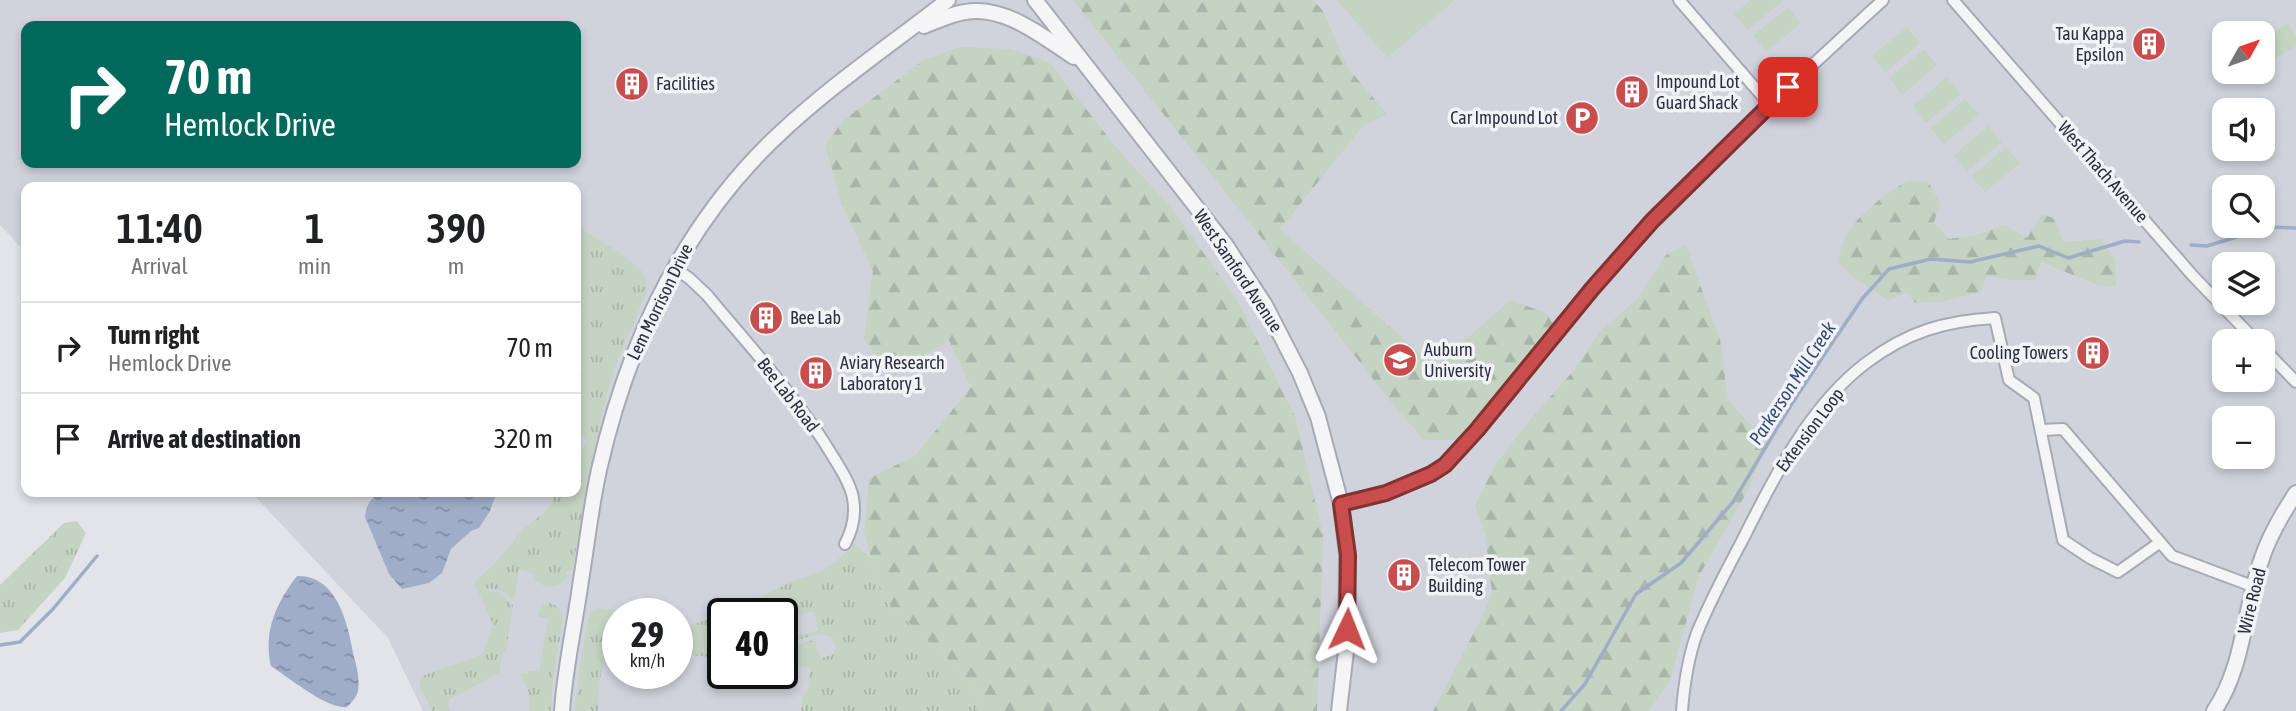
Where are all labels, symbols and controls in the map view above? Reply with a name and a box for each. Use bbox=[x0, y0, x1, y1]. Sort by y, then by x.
north arrow bbox=[2212, 21, 2275, 84]
map controls bbox=[2212, 21, 2275, 469]
place label: Tau Kappa Epsilon bbox=[2056, 23, 2124, 65]
building icon: Tau Kappa Epsilon bbox=[2130, 25, 2168, 63]
text: 70 m bbox=[164, 48, 252, 104]
icon: right bbox=[49, 49, 140, 140]
pin bbox=[1758, 57, 1818, 117]
building icon: Facilities bbox=[613, 65, 651, 103]
icon: arrive bbox=[1769, 68, 1807, 106]
place label: Impound Lot Guard Shack bbox=[1656, 71, 1740, 113]
place label: Facilities bbox=[656, 73, 715, 94]
building icon: Impound Lot Guard Shack bbox=[1613, 73, 1651, 111]
button: sound bbox=[2212, 98, 2275, 161]
parking icon: Car Impound Lot bbox=[1563, 99, 1601, 137]
text: Hemlock Drive bbox=[164, 106, 336, 143]
place label: Car Impound Lot bbox=[1450, 107, 1558, 128]
street label: West Thach Avenue bbox=[2054, 117, 2153, 226]
button: search bbox=[2212, 175, 2275, 238]
text: 11:40 bbox=[116, 204, 203, 252]
text: 1 bbox=[305, 204, 324, 252]
text: 390 bbox=[426, 204, 486, 252]
street label: West Samford Avenue bbox=[1190, 206, 1287, 336]
street label: Lem Morrison Drive bbox=[622, 240, 697, 363]
button: layers bbox=[2212, 252, 2275, 315]
text: Arrival bbox=[131, 253, 188, 279]
text: min bbox=[298, 253, 331, 279]
text: m bbox=[448, 253, 464, 279]
building icon: Bee Lab bbox=[747, 299, 785, 337]
place label: Bee Lab bbox=[790, 307, 841, 328]
water label: Parkerson Mill Creek bbox=[1744, 317, 1840, 448]
text: Turn right bbox=[108, 320, 199, 350]
icon: right bbox=[49, 329, 87, 367]
button: + bbox=[2212, 329, 2275, 392]
text: 70 m bbox=[506, 333, 553, 363]
building icon: Cooling Towers bbox=[2074, 334, 2112, 372]
place label: Auburn University bbox=[1424, 339, 1491, 381]
school or university icon: Auburn University bbox=[1381, 341, 1419, 379]
place label: Cooling Towers bbox=[1970, 342, 2068, 363]
text: Hemlock Drive bbox=[108, 350, 231, 376]
place label: Aviary Research Laboratory 1 bbox=[840, 352, 945, 394]
street label: Bee Lab Road bbox=[753, 354, 824, 436]
building icon: Aviary Research Laboratory 1 bbox=[797, 354, 835, 392]
street label: Extension Loop bbox=[1771, 384, 1848, 476]
button: − bbox=[2212, 406, 2275, 469]
icon: arrive bbox=[49, 420, 87, 458]
text: Arrive at destination bbox=[108, 424, 301, 454]
text: 320 m bbox=[494, 424, 553, 454]
place label: Telecom Tower Building bbox=[1428, 554, 1526, 596]
building icon: Telecom Tower Building bbox=[1385, 556, 1423, 594]
street label: Wire Road bbox=[2233, 566, 2270, 636]
position arrow bbox=[1310, 592, 1384, 666]
speed limit sign: 40 bbox=[707, 598, 798, 689]
text: 29 bbox=[631, 614, 664, 654]
text: km/h bbox=[630, 650, 665, 671]

